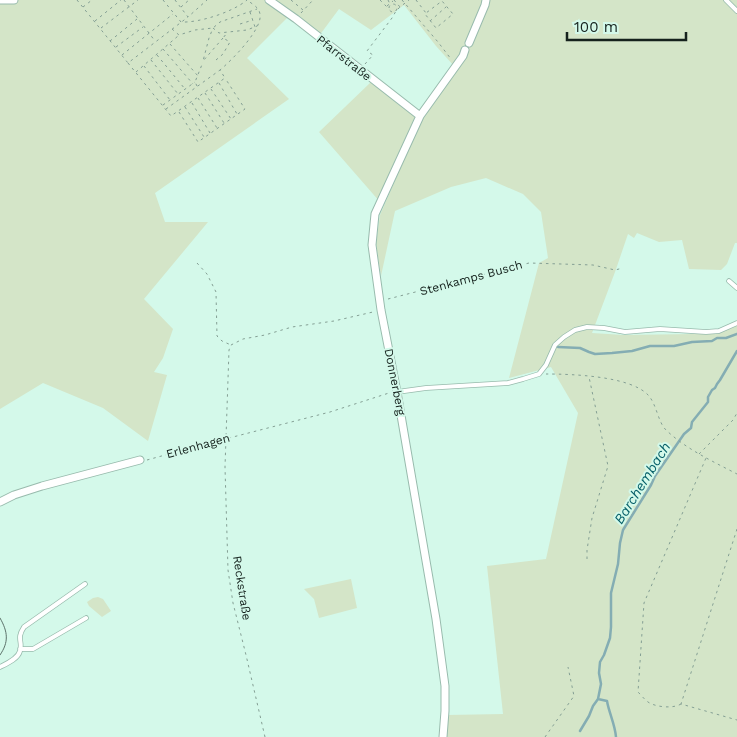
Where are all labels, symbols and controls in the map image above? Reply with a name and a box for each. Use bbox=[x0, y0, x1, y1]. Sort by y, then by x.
scale bar bbox=[567, 10, 686, 42]
text: 100 m bbox=[574, 18, 618, 36]
street label: Pfarrstraße bbox=[314, 32, 374, 84]
street label: Stenkamps Busch bbox=[418, 258, 524, 298]
street label: Donnerberg bbox=[382, 347, 408, 417]
street label: Erlenhagen bbox=[165, 431, 231, 461]
water label: Barchembach bbox=[611, 439, 673, 527]
street label: Reckstraße bbox=[230, 555, 254, 621]

